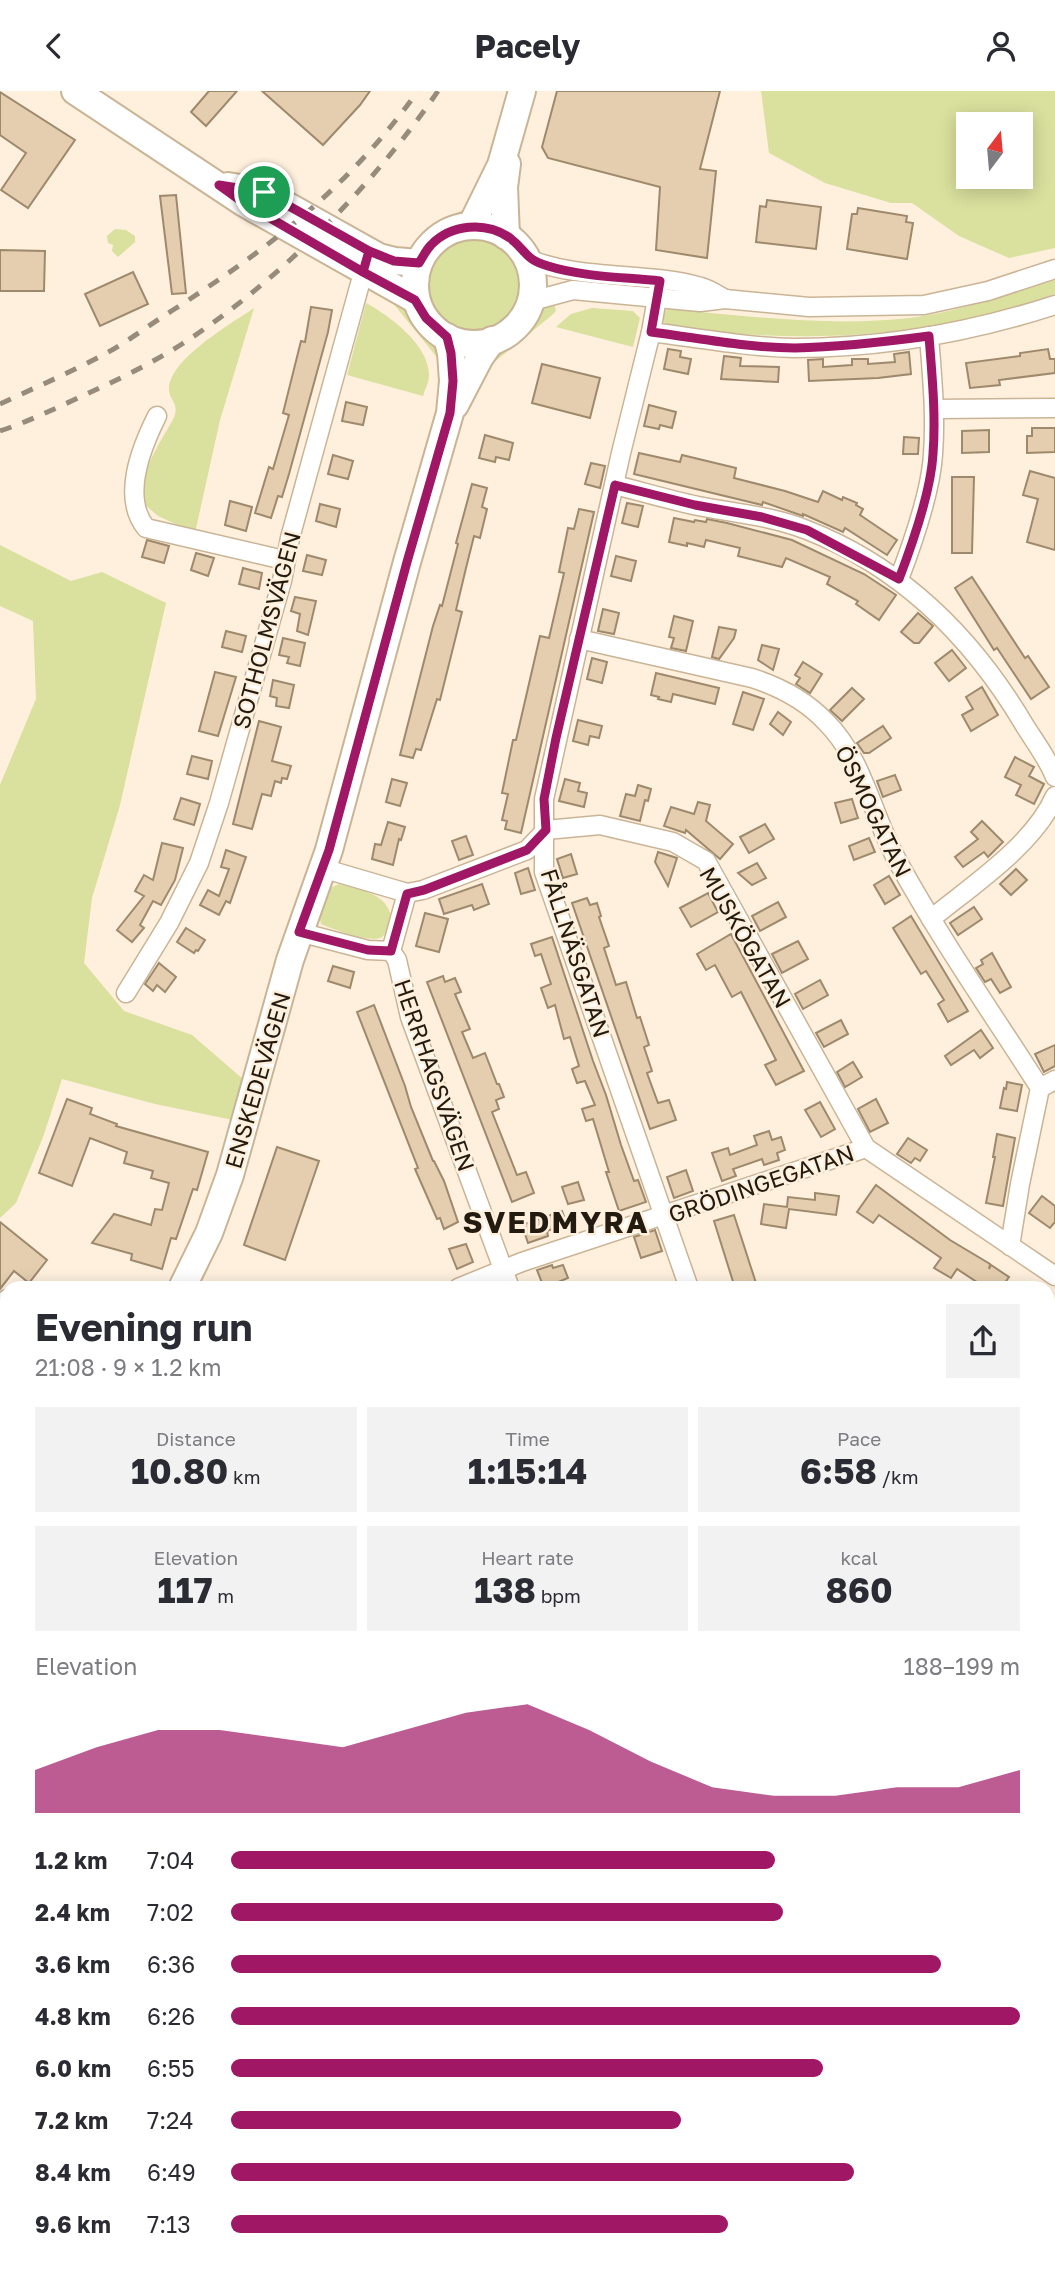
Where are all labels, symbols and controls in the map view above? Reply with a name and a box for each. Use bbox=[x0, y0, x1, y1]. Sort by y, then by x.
icon: back bbox=[35, 27, 73, 65]
text: Pacely bbox=[474, 27, 581, 65]
icon: person bbox=[982, 27, 1020, 65]
north arrow bbox=[956, 112, 1032, 189]
map controls bbox=[956, 112, 1033, 189]
pin bbox=[234, 162, 294, 222]
icon: arrive bbox=[245, 173, 283, 211]
street label: SOTHOLMSVÄGEN bbox=[226, 528, 306, 732]
street label: ÖSMOGATAN bbox=[830, 741, 918, 881]
street label: MUSKÖGATAN bbox=[694, 861, 798, 1013]
street label: FÅLLNÄSGATAN bbox=[535, 865, 617, 1041]
street label: HERRHAGSVÄGEN bbox=[389, 975, 481, 1175]
street label: ENSKEDEVÄGEN bbox=[218, 988, 296, 1172]
street label: GRÖDINGEGATAN bbox=[665, 1138, 857, 1228]
district label: SVEDMYRA bbox=[463, 1204, 650, 1240]
text: Evening run bbox=[35, 1304, 253, 1349]
button: share bbox=[946, 1304, 1020, 1378]
text: 21:08 · 9 × 1.2 km bbox=[35, 1353, 222, 1381]
text: Distance bbox=[156, 1427, 236, 1450]
text: Time bbox=[505, 1427, 550, 1450]
text: Pace bbox=[837, 1427, 881, 1450]
text: 10.80 bbox=[131, 1450, 228, 1492]
text: 1:15:14 bbox=[468, 1450, 587, 1492]
text: 6:58 bbox=[800, 1450, 877, 1492]
text: km bbox=[228, 1465, 261, 1488]
text: /km bbox=[877, 1465, 918, 1488]
text: Elevation bbox=[154, 1546, 238, 1569]
text: Heart rate bbox=[481, 1546, 574, 1569]
text: kcal bbox=[840, 1546, 878, 1569]
text: 117 bbox=[157, 1569, 213, 1611]
text: 138 bbox=[474, 1569, 536, 1611]
text: 860 bbox=[825, 1569, 893, 1611]
text: m bbox=[213, 1584, 234, 1607]
text: bpm bbox=[536, 1584, 581, 1607]
text: Elevation bbox=[35, 1652, 137, 1680]
text: 188–199 m bbox=[904, 1652, 1020, 1680]
text: 1.2 km bbox=[35, 1846, 107, 1874]
text: 7:04 bbox=[147, 1846, 194, 1874]
text: 2.4 km bbox=[35, 1898, 110, 1926]
text: 7:02 bbox=[147, 1898, 194, 1926]
text: 3.6 km bbox=[35, 1950, 110, 1978]
text: 6:36 bbox=[147, 1950, 195, 1978]
text: 4.8 km bbox=[35, 2002, 111, 2030]
text: 6:26 bbox=[147, 2002, 195, 2030]
text: 6.0 km bbox=[35, 2054, 111, 2082]
text: 6:55 bbox=[147, 2054, 195, 2082]
text: 7.2 km bbox=[35, 2106, 108, 2134]
text: 7:24 bbox=[147, 2106, 193, 2134]
text: 8.4 km bbox=[35, 2158, 111, 2186]
text: 6:49 bbox=[147, 2158, 196, 2186]
text: 9.6 km bbox=[35, 2210, 111, 2238]
text: 7:13 bbox=[147, 2210, 191, 2238]

